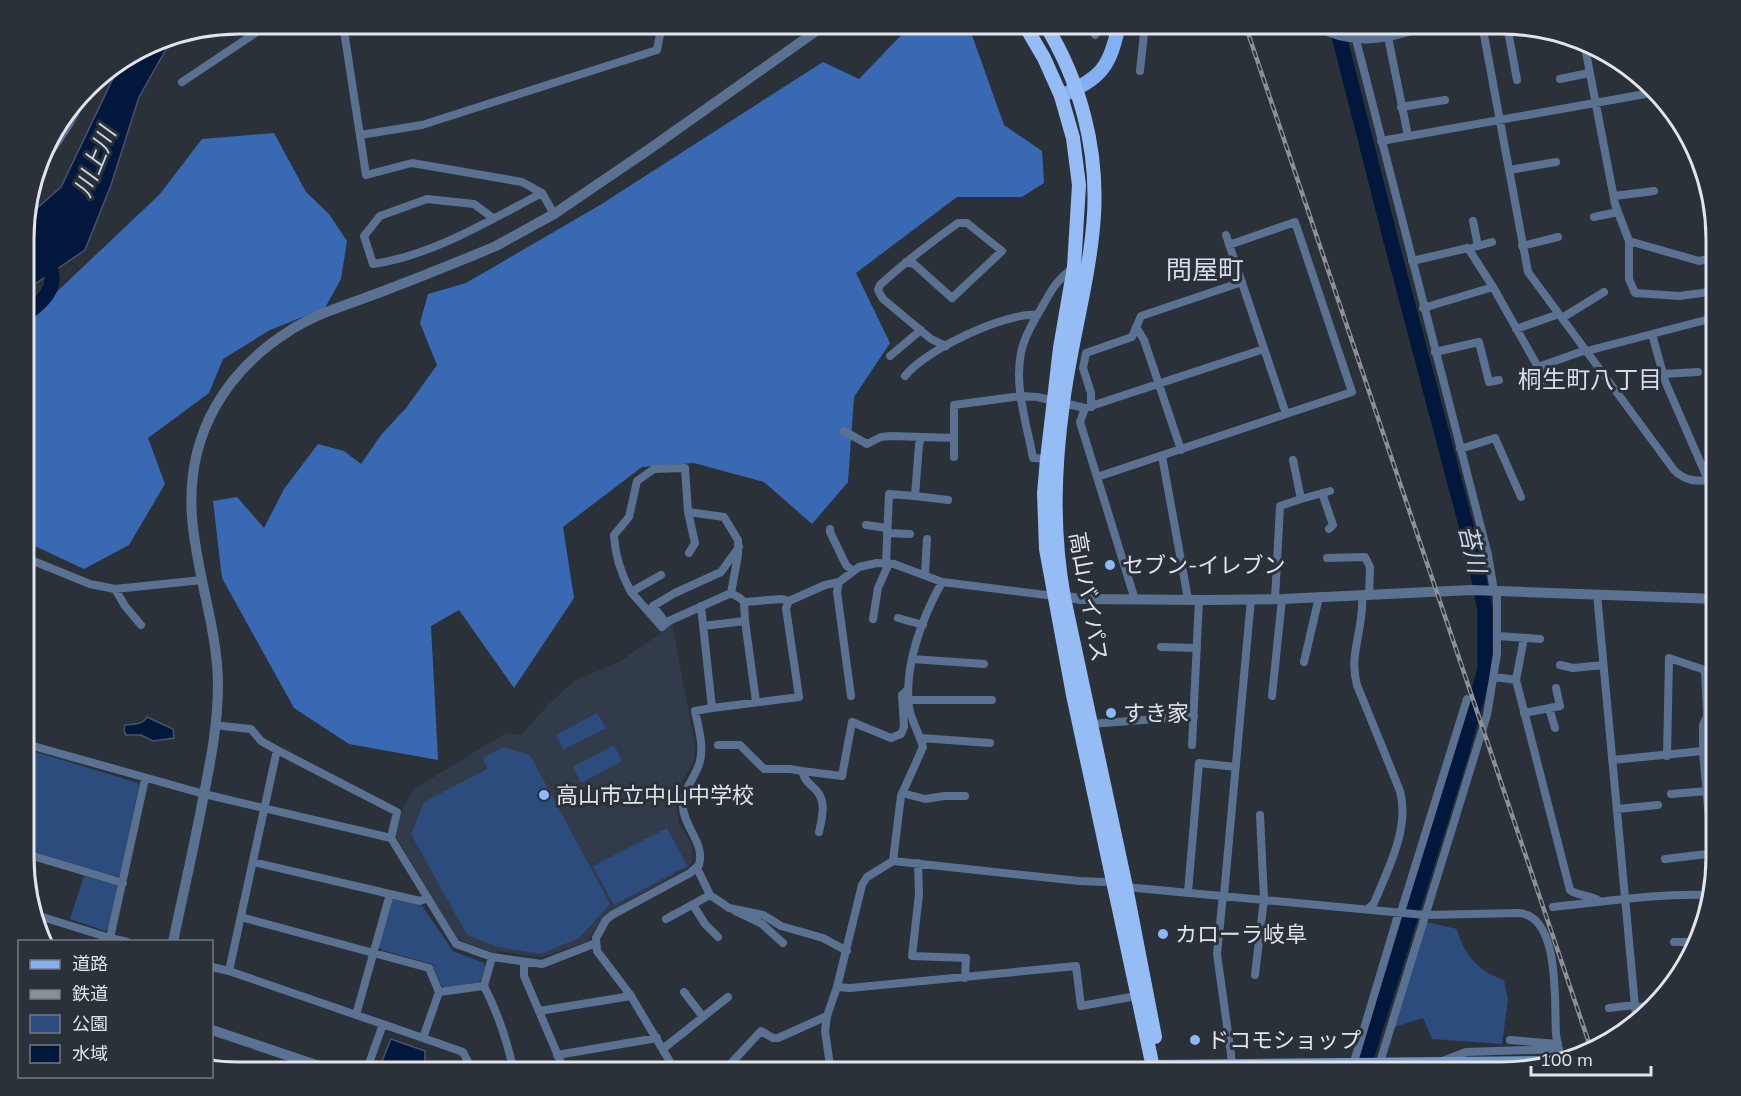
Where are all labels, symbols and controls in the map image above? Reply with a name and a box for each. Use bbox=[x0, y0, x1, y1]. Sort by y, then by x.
water label: 川上川 bbox=[67, 120, 123, 201]
district label: 問屋町 bbox=[1166, 253, 1244, 286]
district label: 桐生町八丁目 bbox=[1518, 364, 1662, 394]
water label: 苔川 bbox=[1453, 522, 1494, 578]
street label: 高山バイパス bbox=[1064, 530, 1114, 664]
place label: セブン-イレブン bbox=[1122, 551, 1285, 579]
marker: セブン-イレブン bbox=[1103, 558, 1117, 572]
place label: すき家 bbox=[1123, 699, 1189, 727]
marker: すき家 bbox=[1104, 706, 1118, 720]
place label: 高山市立中山中学校 bbox=[556, 781, 754, 809]
marker: 高山市立中山中学校 bbox=[537, 788, 551, 802]
place label: カローラ岐阜 bbox=[1175, 920, 1307, 948]
marker: カローラ岐阜 bbox=[1156, 927, 1170, 941]
legend bbox=[18, 940, 213, 1078]
text: 道路 bbox=[72, 952, 108, 975]
text: 鉄道 bbox=[72, 982, 108, 1005]
text: 公園 bbox=[72, 1012, 108, 1035]
place label: ドコモショップ bbox=[1207, 1026, 1361, 1054]
marker: ドコモショップ bbox=[1188, 1033, 1202, 1047]
scale bar bbox=[1531, 1039, 1651, 1077]
text: 水域 bbox=[72, 1042, 108, 1065]
text: 100 m bbox=[1540, 1048, 1593, 1071]

